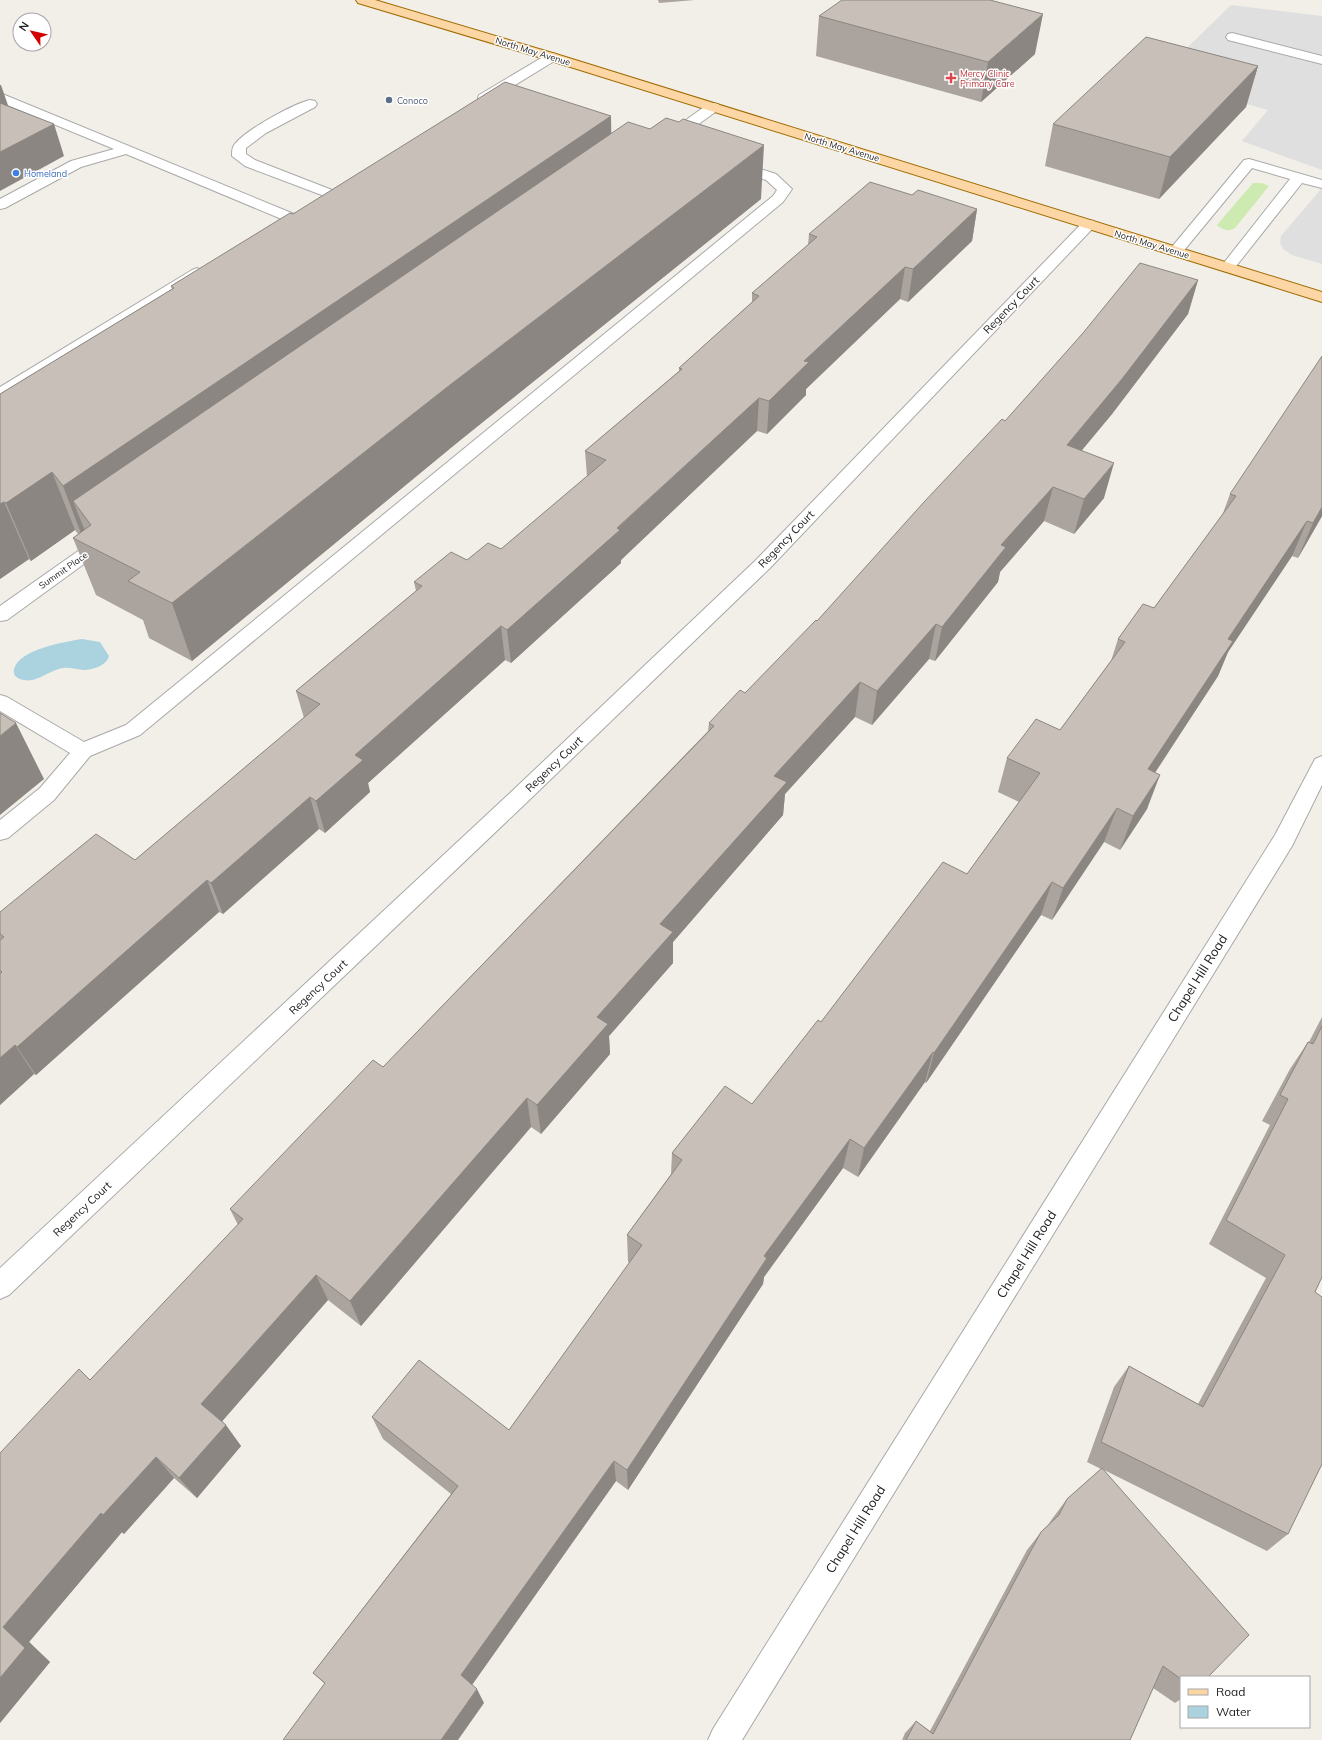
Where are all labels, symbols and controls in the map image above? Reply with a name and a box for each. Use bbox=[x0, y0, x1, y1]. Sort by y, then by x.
north arrow bbox=[12, 12, 52, 52]
text: N bbox=[16, 19, 32, 34]
street label: North May Avenue bbox=[494, 34, 572, 69]
place label: Mercy Clinic Primary Care bbox=[960, 68, 1015, 90]
marker: Mercy Clinic Primary Care bbox=[945, 72, 957, 84]
marker: Conoco bbox=[384, 95, 394, 105]
place label: Conoco bbox=[397, 95, 428, 106]
street label: North May Avenue bbox=[803, 130, 881, 165]
marker: Homeland bbox=[11, 168, 21, 178]
place label: Homeland bbox=[24, 168, 67, 179]
street label: North May Avenue bbox=[1113, 227, 1191, 262]
street label: Regency Court bbox=[980, 273, 1042, 337]
street label: Regency Court bbox=[755, 507, 817, 571]
street label: Summit Place bbox=[37, 549, 90, 591]
street label: Regency Court bbox=[522, 733, 586, 795]
street label: Chapel Hill Road bbox=[1164, 931, 1230, 1025]
street label: Regency Court bbox=[286, 956, 350, 1018]
street label: Regency Court bbox=[50, 1178, 114, 1240]
street label: Chapel Hill Road bbox=[993, 1207, 1059, 1301]
street label: Chapel Hill Road bbox=[822, 1482, 888, 1576]
legend bbox=[1180, 1676, 1310, 1728]
text: Road bbox=[1216, 1684, 1245, 1699]
text: Water bbox=[1216, 1704, 1252, 1719]

